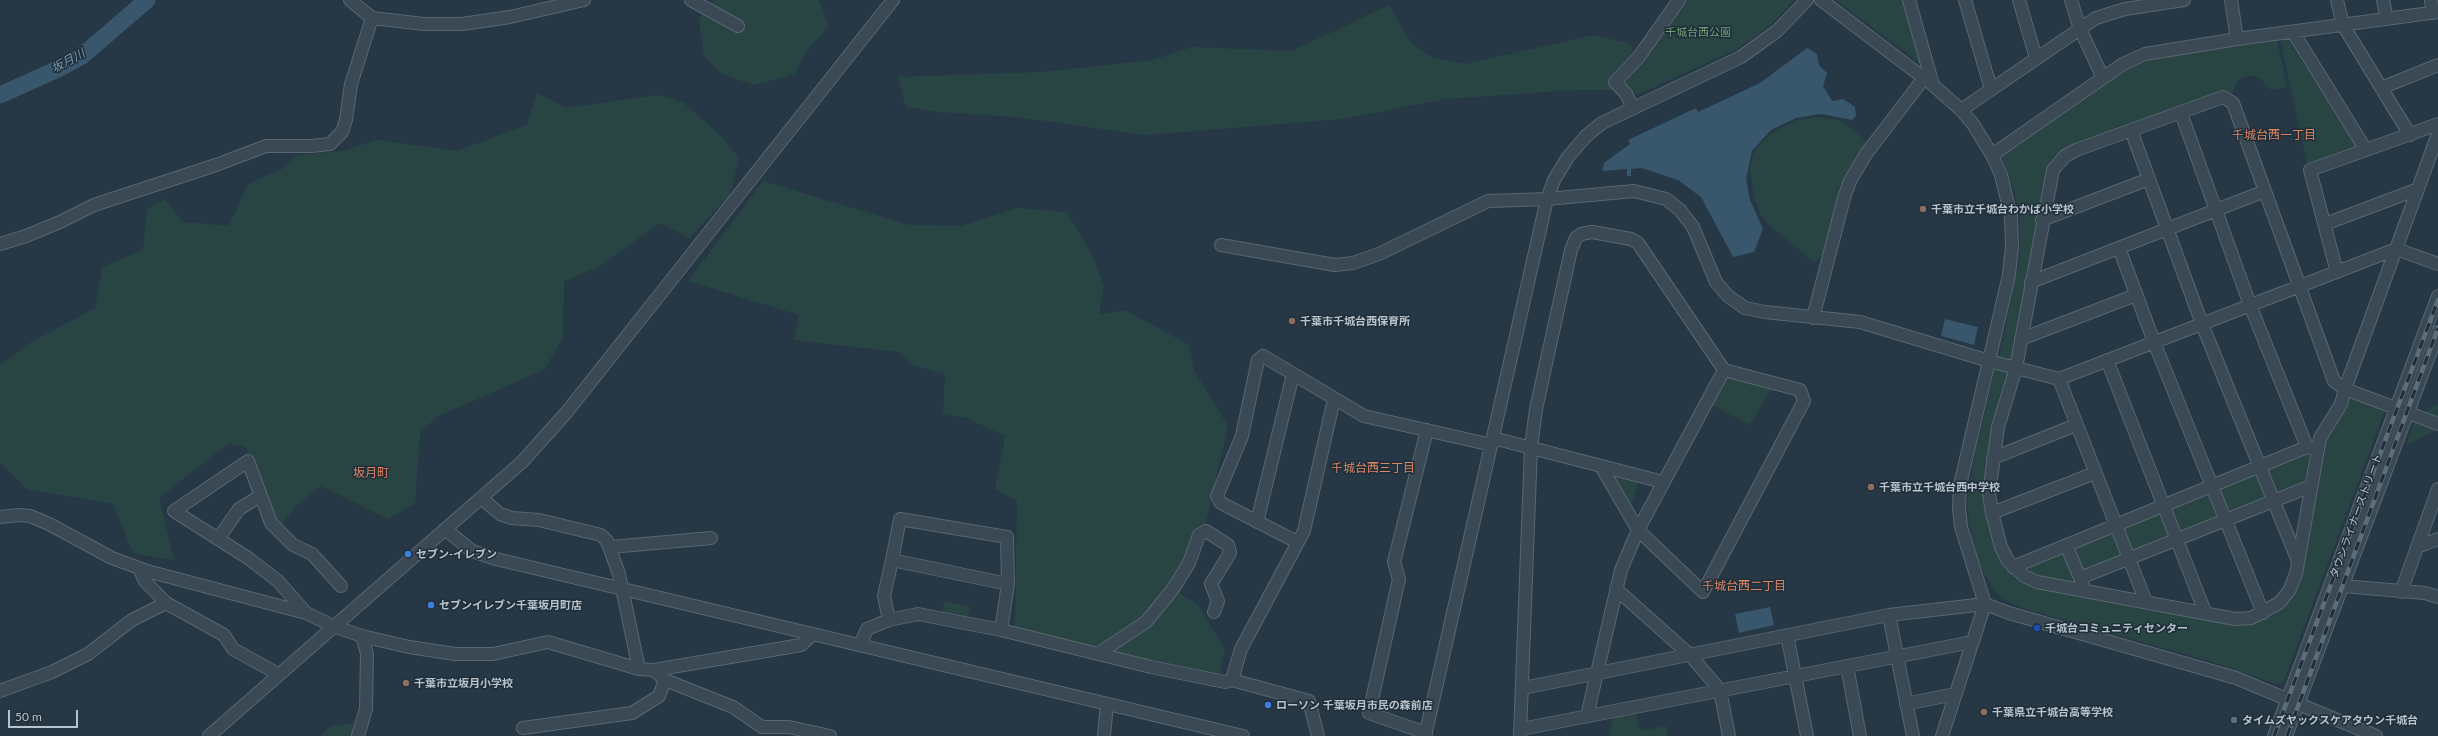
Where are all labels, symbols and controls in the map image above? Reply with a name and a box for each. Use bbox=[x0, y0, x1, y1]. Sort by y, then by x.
park label: 千城台西公園 bbox=[1665, 25, 1731, 39]
water label: 坂月川 bbox=[49, 46, 87, 76]
district label: 千城台西一丁目 bbox=[2232, 128, 2316, 142]
place label: 千葉市立千城台わかば小学校 bbox=[1931, 202, 2074, 216]
marker: 千葉市立千城台わかば小学校 bbox=[1918, 204, 1928, 214]
place label: 千葉市千城台西保育所 bbox=[1300, 314, 1410, 328]
marker: 千葉市千城台西保育所 bbox=[1287, 316, 1297, 326]
street label: タウンライナーストリート bbox=[2327, 452, 2385, 580]
district label: 千城台西三丁目 bbox=[1331, 461, 1415, 475]
district label: 坂月町 bbox=[353, 466, 389, 480]
place label: 千葉市立千城台西中学校 bbox=[1879, 480, 2000, 494]
marker: 千葉市立千城台西中学校 bbox=[1866, 482, 1876, 492]
place label: セブン-イレブン bbox=[416, 547, 497, 561]
marker: セブン-イレブン bbox=[403, 549, 413, 559]
district label: 千城台西二丁目 bbox=[1702, 579, 1786, 593]
place label: セブンイレブン千葉坂月町店 bbox=[439, 598, 582, 612]
marker: セブンイレブン千葉坂月町店 bbox=[426, 600, 436, 610]
place label: 千城台コミュニティセンター bbox=[2045, 621, 2188, 635]
marker: 千城台コミュニティセンター bbox=[2032, 623, 2042, 633]
place label: 千葉市立坂月小学校 bbox=[414, 676, 513, 690]
marker: 千葉市立坂月小学校 bbox=[401, 678, 411, 688]
place label: ローソン 千葉坂月市民の森前店 bbox=[1276, 698, 1433, 712]
marker: ローソン 千葉坂月市民の森前店 bbox=[1263, 700, 1273, 710]
scale bar bbox=[10, 702, 80, 728]
place label: 千葉県立千城台高等学校 bbox=[1992, 705, 2113, 719]
marker: 千葉県立千城台高等学校 bbox=[1979, 707, 1989, 717]
text: 50 m bbox=[15, 709, 42, 724]
place label: タイムズヤックスケアタウン千城台 bbox=[2242, 713, 2418, 727]
marker: タイムズヤックスケアタウン千城台 bbox=[2229, 715, 2239, 725]

